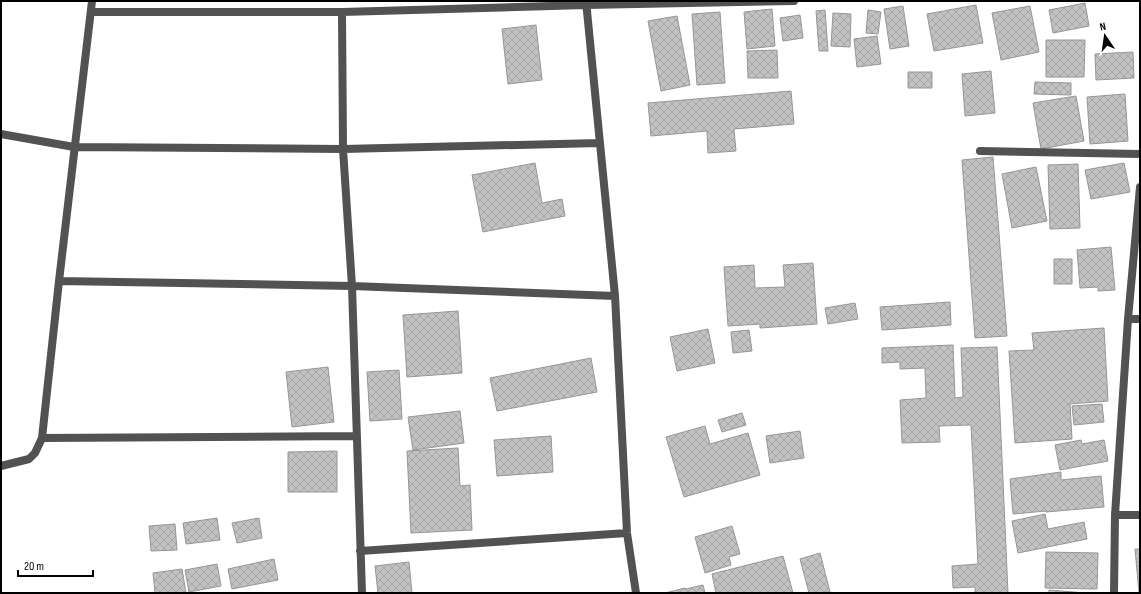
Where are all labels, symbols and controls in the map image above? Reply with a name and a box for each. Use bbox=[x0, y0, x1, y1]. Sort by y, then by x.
north arrow bbox=[1085, 16, 1125, 56]
text: N bbox=[1099, 20, 1107, 34]
scale bar bbox=[18, 552, 93, 578]
text: 20 m bbox=[24, 559, 44, 574]

